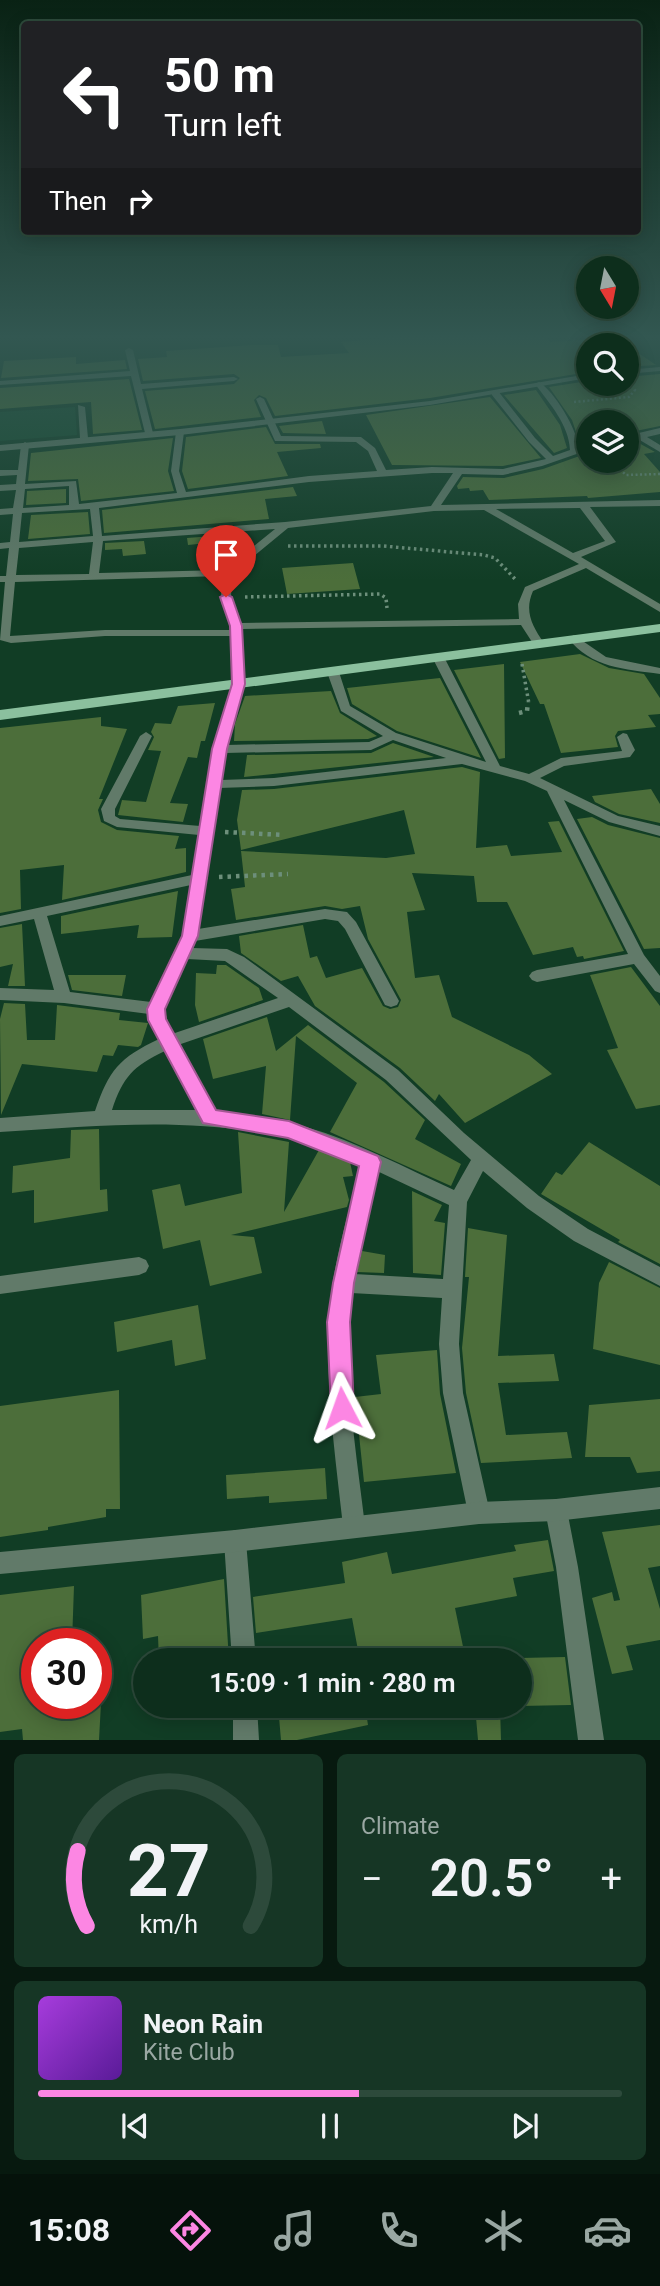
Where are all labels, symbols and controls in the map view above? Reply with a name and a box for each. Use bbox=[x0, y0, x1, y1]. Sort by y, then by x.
text: 50 m bbox=[164, 47, 275, 104]
icon: left bbox=[49, 49, 140, 140]
text: Turn left bbox=[164, 106, 282, 144]
icon: right bbox=[121, 182, 159, 220]
text: Then bbox=[49, 186, 107, 216]
north arrow bbox=[576, 256, 639, 318]
map controls bbox=[576, 256, 639, 473]
button: search bbox=[576, 333, 639, 396]
button: layers bbox=[576, 410, 639, 473]
pin bbox=[196, 525, 256, 597]
icon: arrive bbox=[207, 536, 245, 574]
position arrow bbox=[305, 1371, 379, 1445]
speed limit sign: 30 bbox=[21, 1628, 112, 1719]
text: 15:09 · 1 min · 280 m bbox=[209, 1668, 456, 1698]
text: Climate bbox=[361, 1813, 440, 1840]
text: 27 bbox=[127, 1829, 210, 1915]
text: 20.5° bbox=[430, 1848, 554, 1909]
text: − bbox=[361, 1857, 383, 1901]
text: + bbox=[600, 1857, 622, 1901]
text: km/h bbox=[139, 1910, 198, 1939]
text: Neon Rain bbox=[143, 2009, 263, 2039]
text: Kite Club bbox=[143, 2039, 235, 2066]
icon: previous bbox=[116, 2107, 154, 2145]
icon: pause bbox=[311, 2107, 349, 2145]
icon: next bbox=[506, 2107, 544, 2145]
icon: directions bbox=[166, 2206, 215, 2255]
icon: music bbox=[270, 2206, 319, 2255]
icon: phone bbox=[374, 2206, 423, 2255]
icon: climate bbox=[479, 2206, 528, 2255]
icon: car bbox=[583, 2206, 632, 2255]
text: 15:08 bbox=[28, 2211, 110, 2249]

